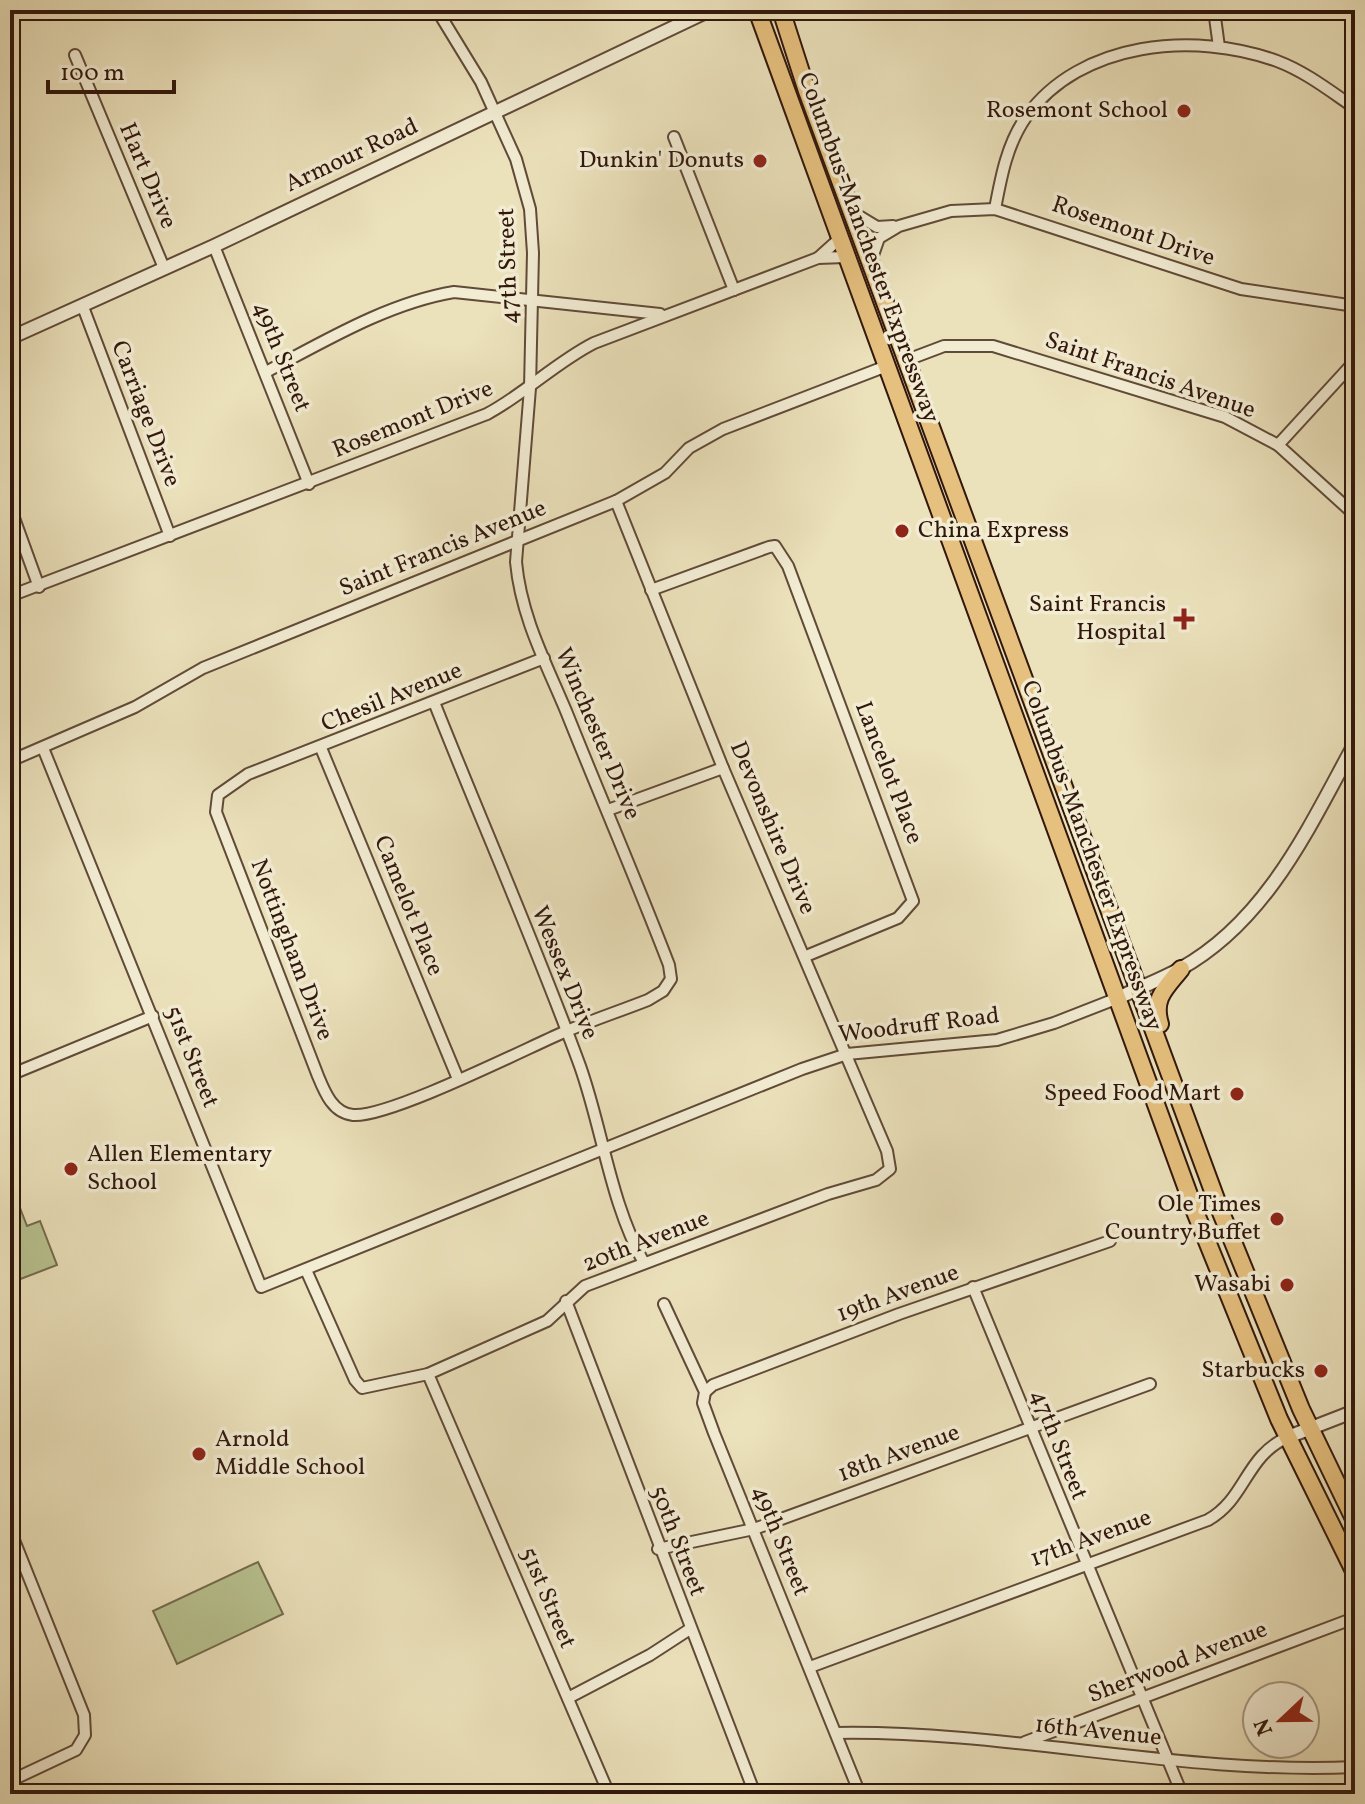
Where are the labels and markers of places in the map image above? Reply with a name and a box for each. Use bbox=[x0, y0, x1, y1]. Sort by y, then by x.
place label: Rosemont School bbox=[986, 94, 1168, 128]
marker: Rosemont School bbox=[1175, 102, 1193, 120]
place label: Dunkin' Donuts bbox=[579, 144, 744, 178]
marker: Dunkin' Donuts bbox=[751, 152, 769, 170]
place label: China Express bbox=[918, 514, 1069, 548]
marker: China Express bbox=[893, 522, 911, 540]
place label: Saint Francis Hospital bbox=[1029, 588, 1166, 650]
marker: Saint Francis Hospital bbox=[1173, 608, 1195, 630]
place label: Speed Food Mart bbox=[1044, 1077, 1221, 1111]
marker: Speed Food Mart bbox=[1228, 1085, 1246, 1103]
place label: Allen Elementary School bbox=[87, 1138, 272, 1200]
marker: Allen Elementary School bbox=[62, 1160, 80, 1178]
place label: Ole Times Country Buffet bbox=[1105, 1188, 1261, 1250]
marker: Ole Times Country Buffet bbox=[1268, 1210, 1286, 1228]
place label: Wasabi bbox=[1194, 1268, 1271, 1302]
marker: Wasabi bbox=[1278, 1276, 1296, 1294]
place label: Starbucks bbox=[1201, 1354, 1305, 1388]
marker: Starbucks bbox=[1312, 1362, 1330, 1380]
place label: Arnold Middle School bbox=[215, 1423, 365, 1485]
marker: Arnold Middle School bbox=[190, 1445, 208, 1463]

